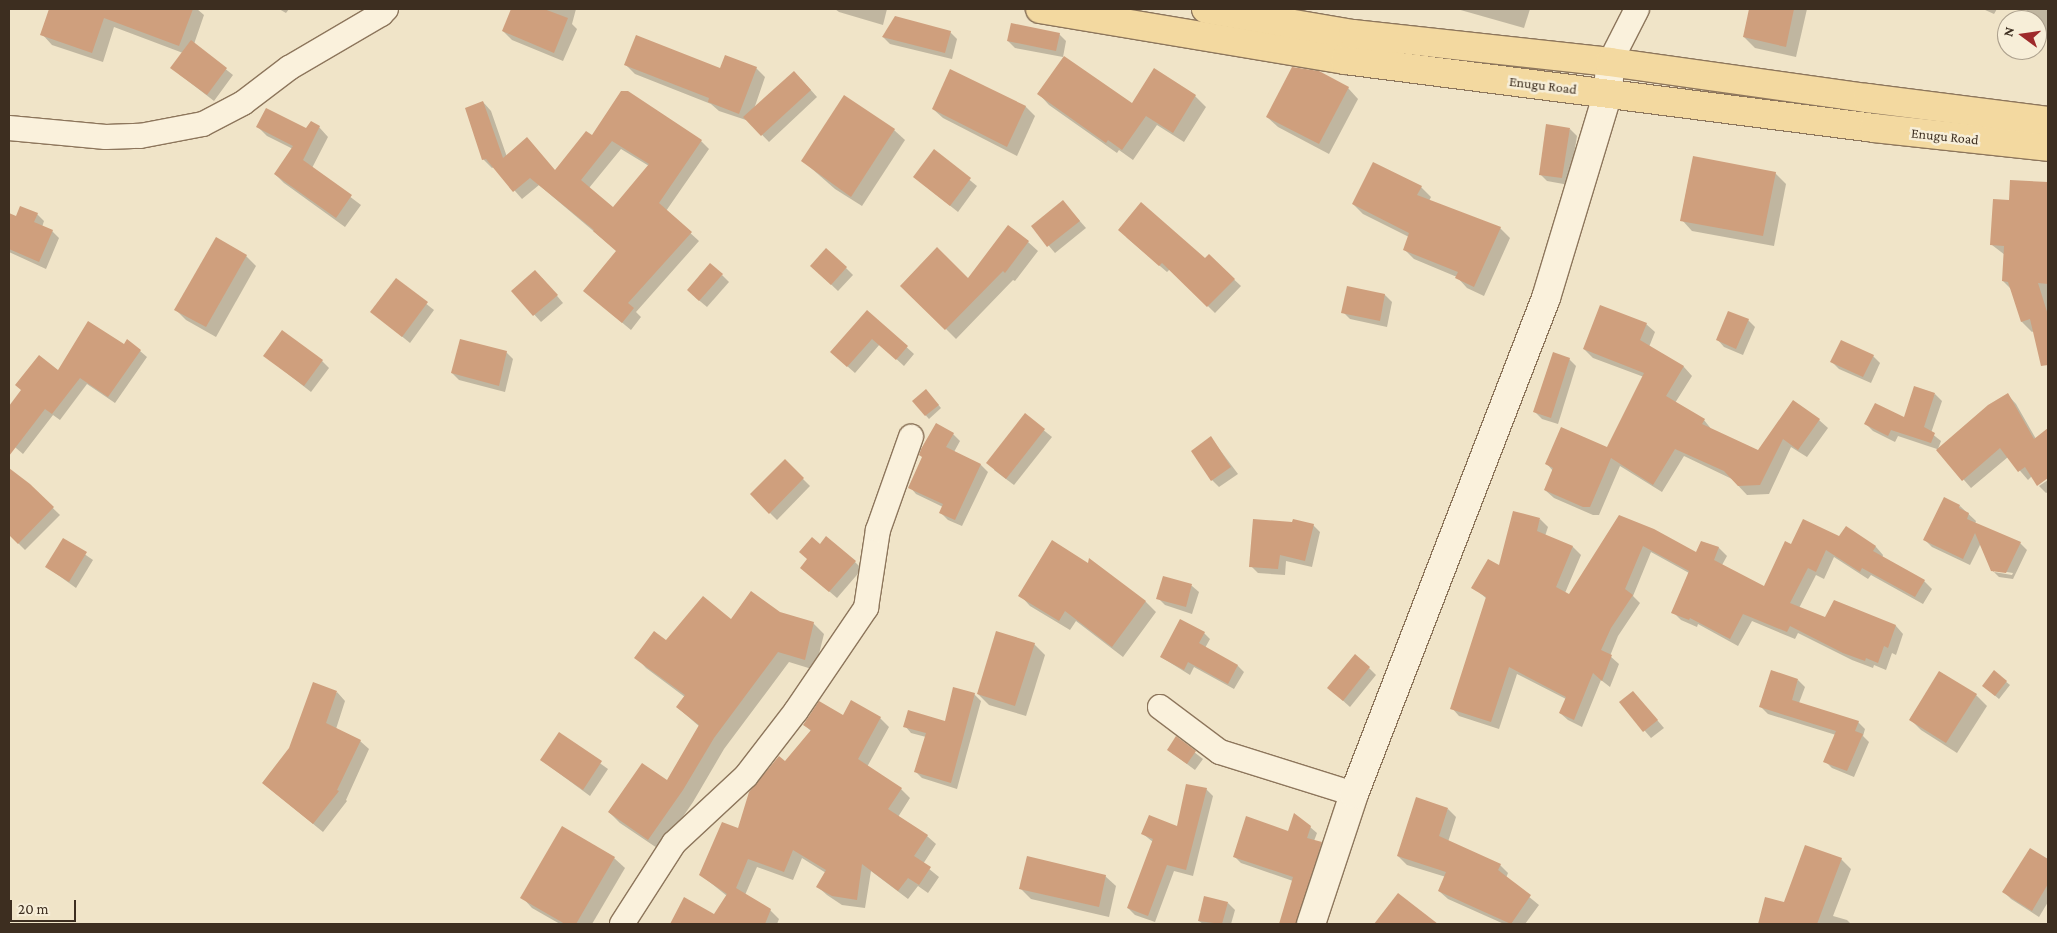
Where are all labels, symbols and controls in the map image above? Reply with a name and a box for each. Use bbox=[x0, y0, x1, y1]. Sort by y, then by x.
north arrow bbox=[1997, 10, 2047, 60]
text: N bbox=[1999, 25, 2017, 38]
street label: Enugu Road bbox=[1508, 73, 1578, 97]
street label: Enugu Road bbox=[1910, 124, 1980, 148]
scale bar bbox=[12, 890, 79, 922]
text: 20 m bbox=[18, 901, 49, 917]

